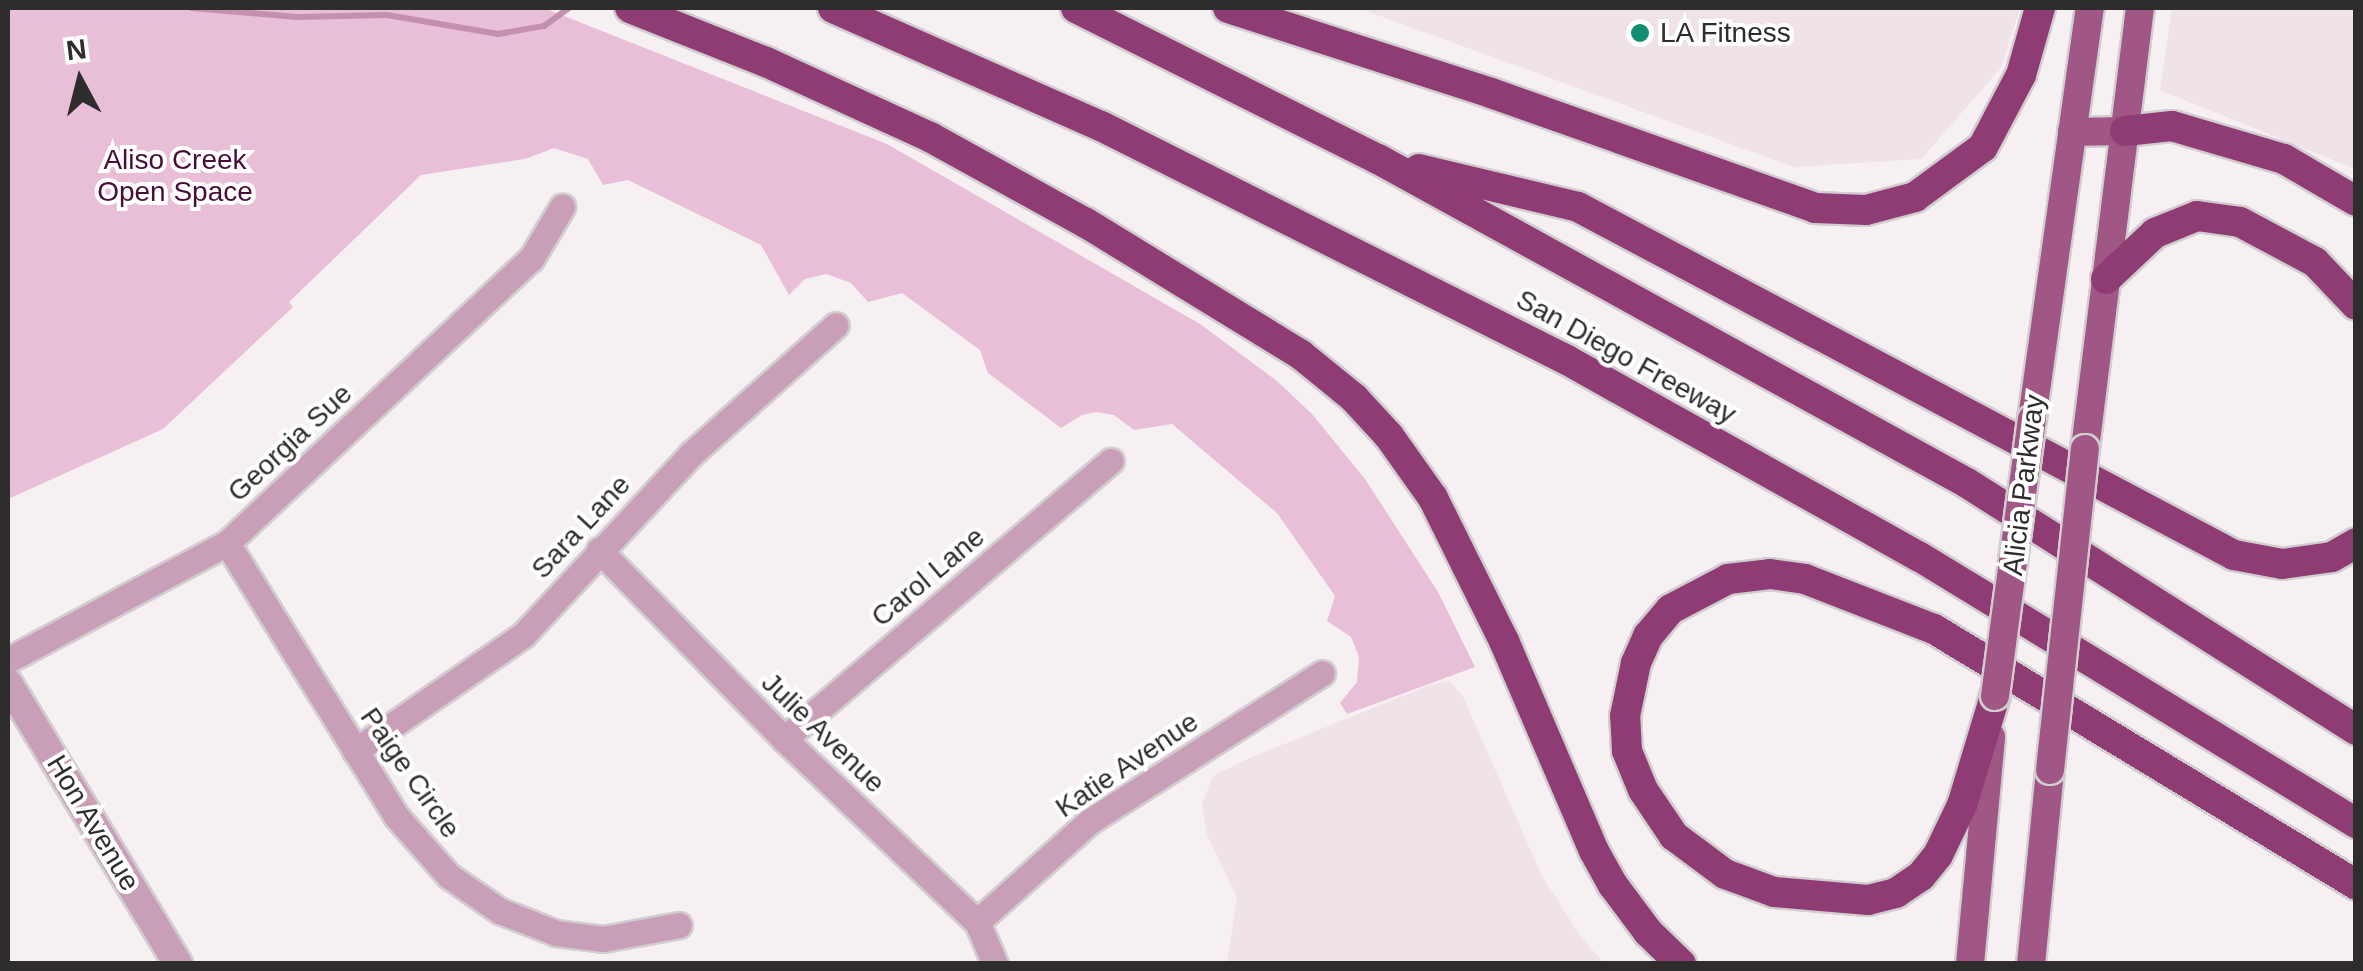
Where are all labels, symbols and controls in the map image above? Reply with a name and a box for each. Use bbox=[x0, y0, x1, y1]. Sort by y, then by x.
place label: LA Fitness bbox=[1660, 16, 1792, 50]
marker: LA Fitness bbox=[1629, 22, 1651, 44]
north arrow bbox=[30, 30, 130, 130]
text: N bbox=[64, 33, 88, 66]
park label: Aliso Creek Open Space bbox=[97, 143, 253, 209]
street label: San Diego Freeway bbox=[1510, 283, 1742, 431]
street label: Georgia Sue bbox=[221, 377, 359, 509]
street label: Alicia Parkway bbox=[1996, 393, 2052, 577]
street label: Sara Lane bbox=[525, 468, 637, 586]
street label: Carol Lane bbox=[865, 520, 991, 634]
street label: Julie Avenue bbox=[754, 665, 892, 801]
street label: Paige Circle bbox=[353, 702, 467, 844]
street label: Katie Avenue bbox=[1049, 705, 1205, 825]
street label: Hon Avenue bbox=[39, 749, 147, 897]

